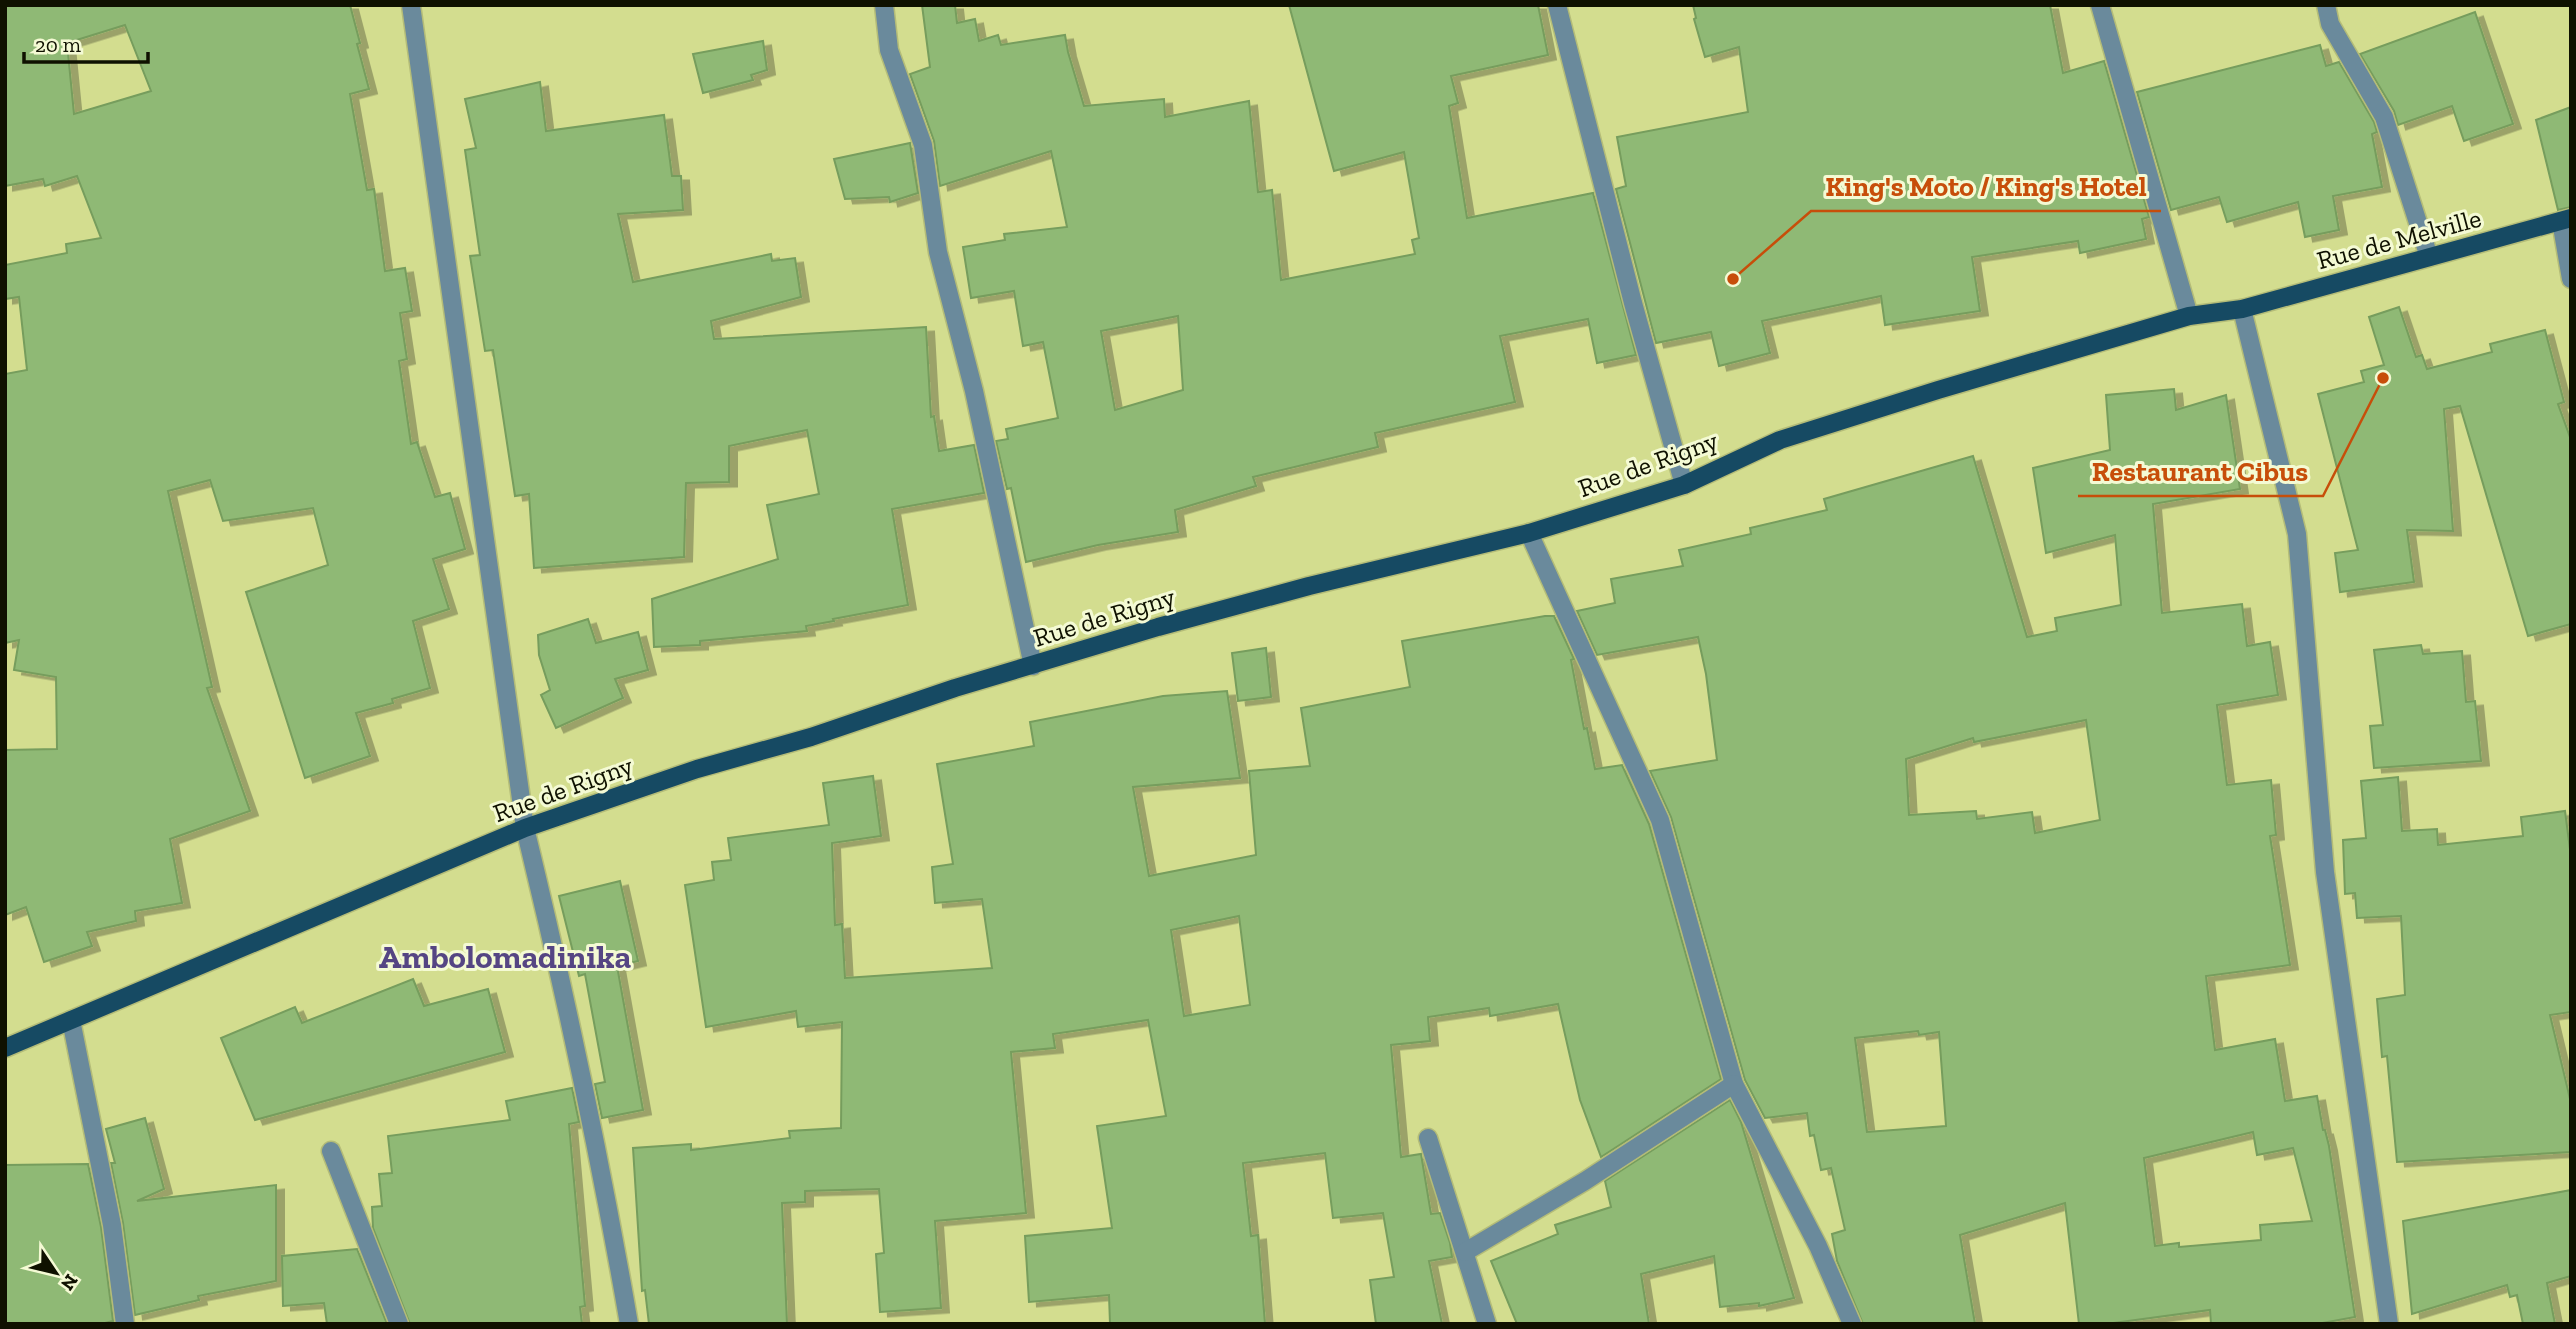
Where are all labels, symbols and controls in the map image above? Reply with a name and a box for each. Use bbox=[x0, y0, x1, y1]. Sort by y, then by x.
scale bar bbox=[24, 21, 149, 65]
text: 20 m bbox=[35, 32, 81, 57]
callout: King's Moto / King's Hotel bbox=[1811, 162, 2161, 211]
text: King's Moto / King's Hotel bbox=[1825, 170, 2147, 203]
street label: Rue de Melville bbox=[2313, 202, 2485, 276]
street label: Rue de Rigny bbox=[1574, 424, 1723, 504]
callout: Restaurant Cibus bbox=[2078, 447, 2323, 496]
text: Restaurant Cibus bbox=[2092, 455, 2308, 488]
street label: Rue de Rigny bbox=[1029, 580, 1179, 654]
street label: Rue de Rigny bbox=[489, 749, 638, 829]
district label: Ambolomadinika bbox=[379, 937, 631, 976]
north arrow bbox=[21, 1238, 91, 1308]
text: N bbox=[56, 1270, 83, 1295]

